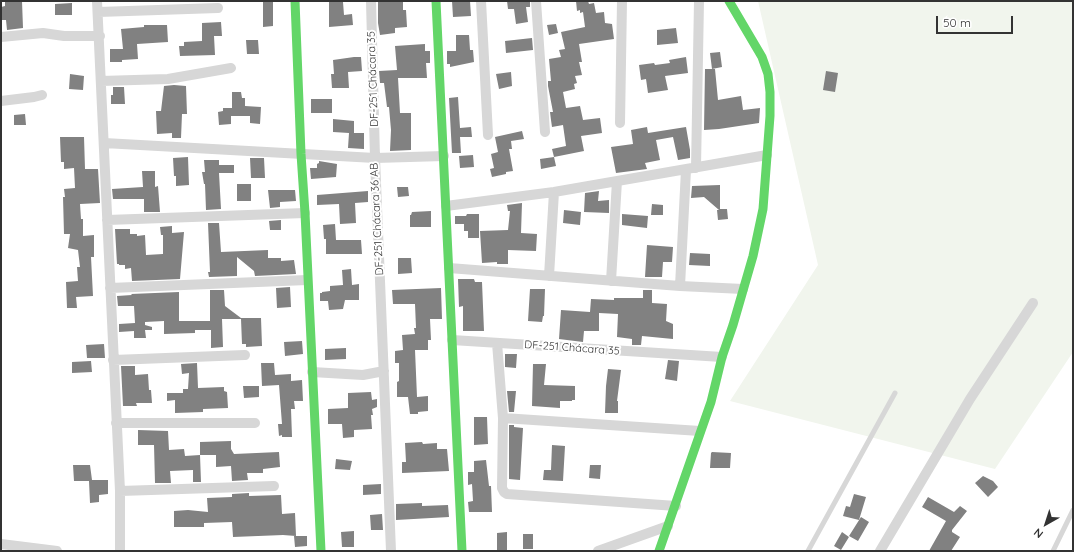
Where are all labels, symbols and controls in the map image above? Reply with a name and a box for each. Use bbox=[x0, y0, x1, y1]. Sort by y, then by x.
scale bar bbox=[938, 8, 1015, 34]
text: 50 m bbox=[943, 15, 971, 30]
street label: DF-251 Chácara 35 bbox=[365, 31, 381, 127]
street label: DF-251 Chácara 36 AB bbox=[367, 162, 387, 276]
street label: DF-251 Chácara 35 bbox=[524, 338, 620, 358]
north arrow bbox=[1026, 504, 1066, 544]
text: N bbox=[1031, 525, 1046, 541]

